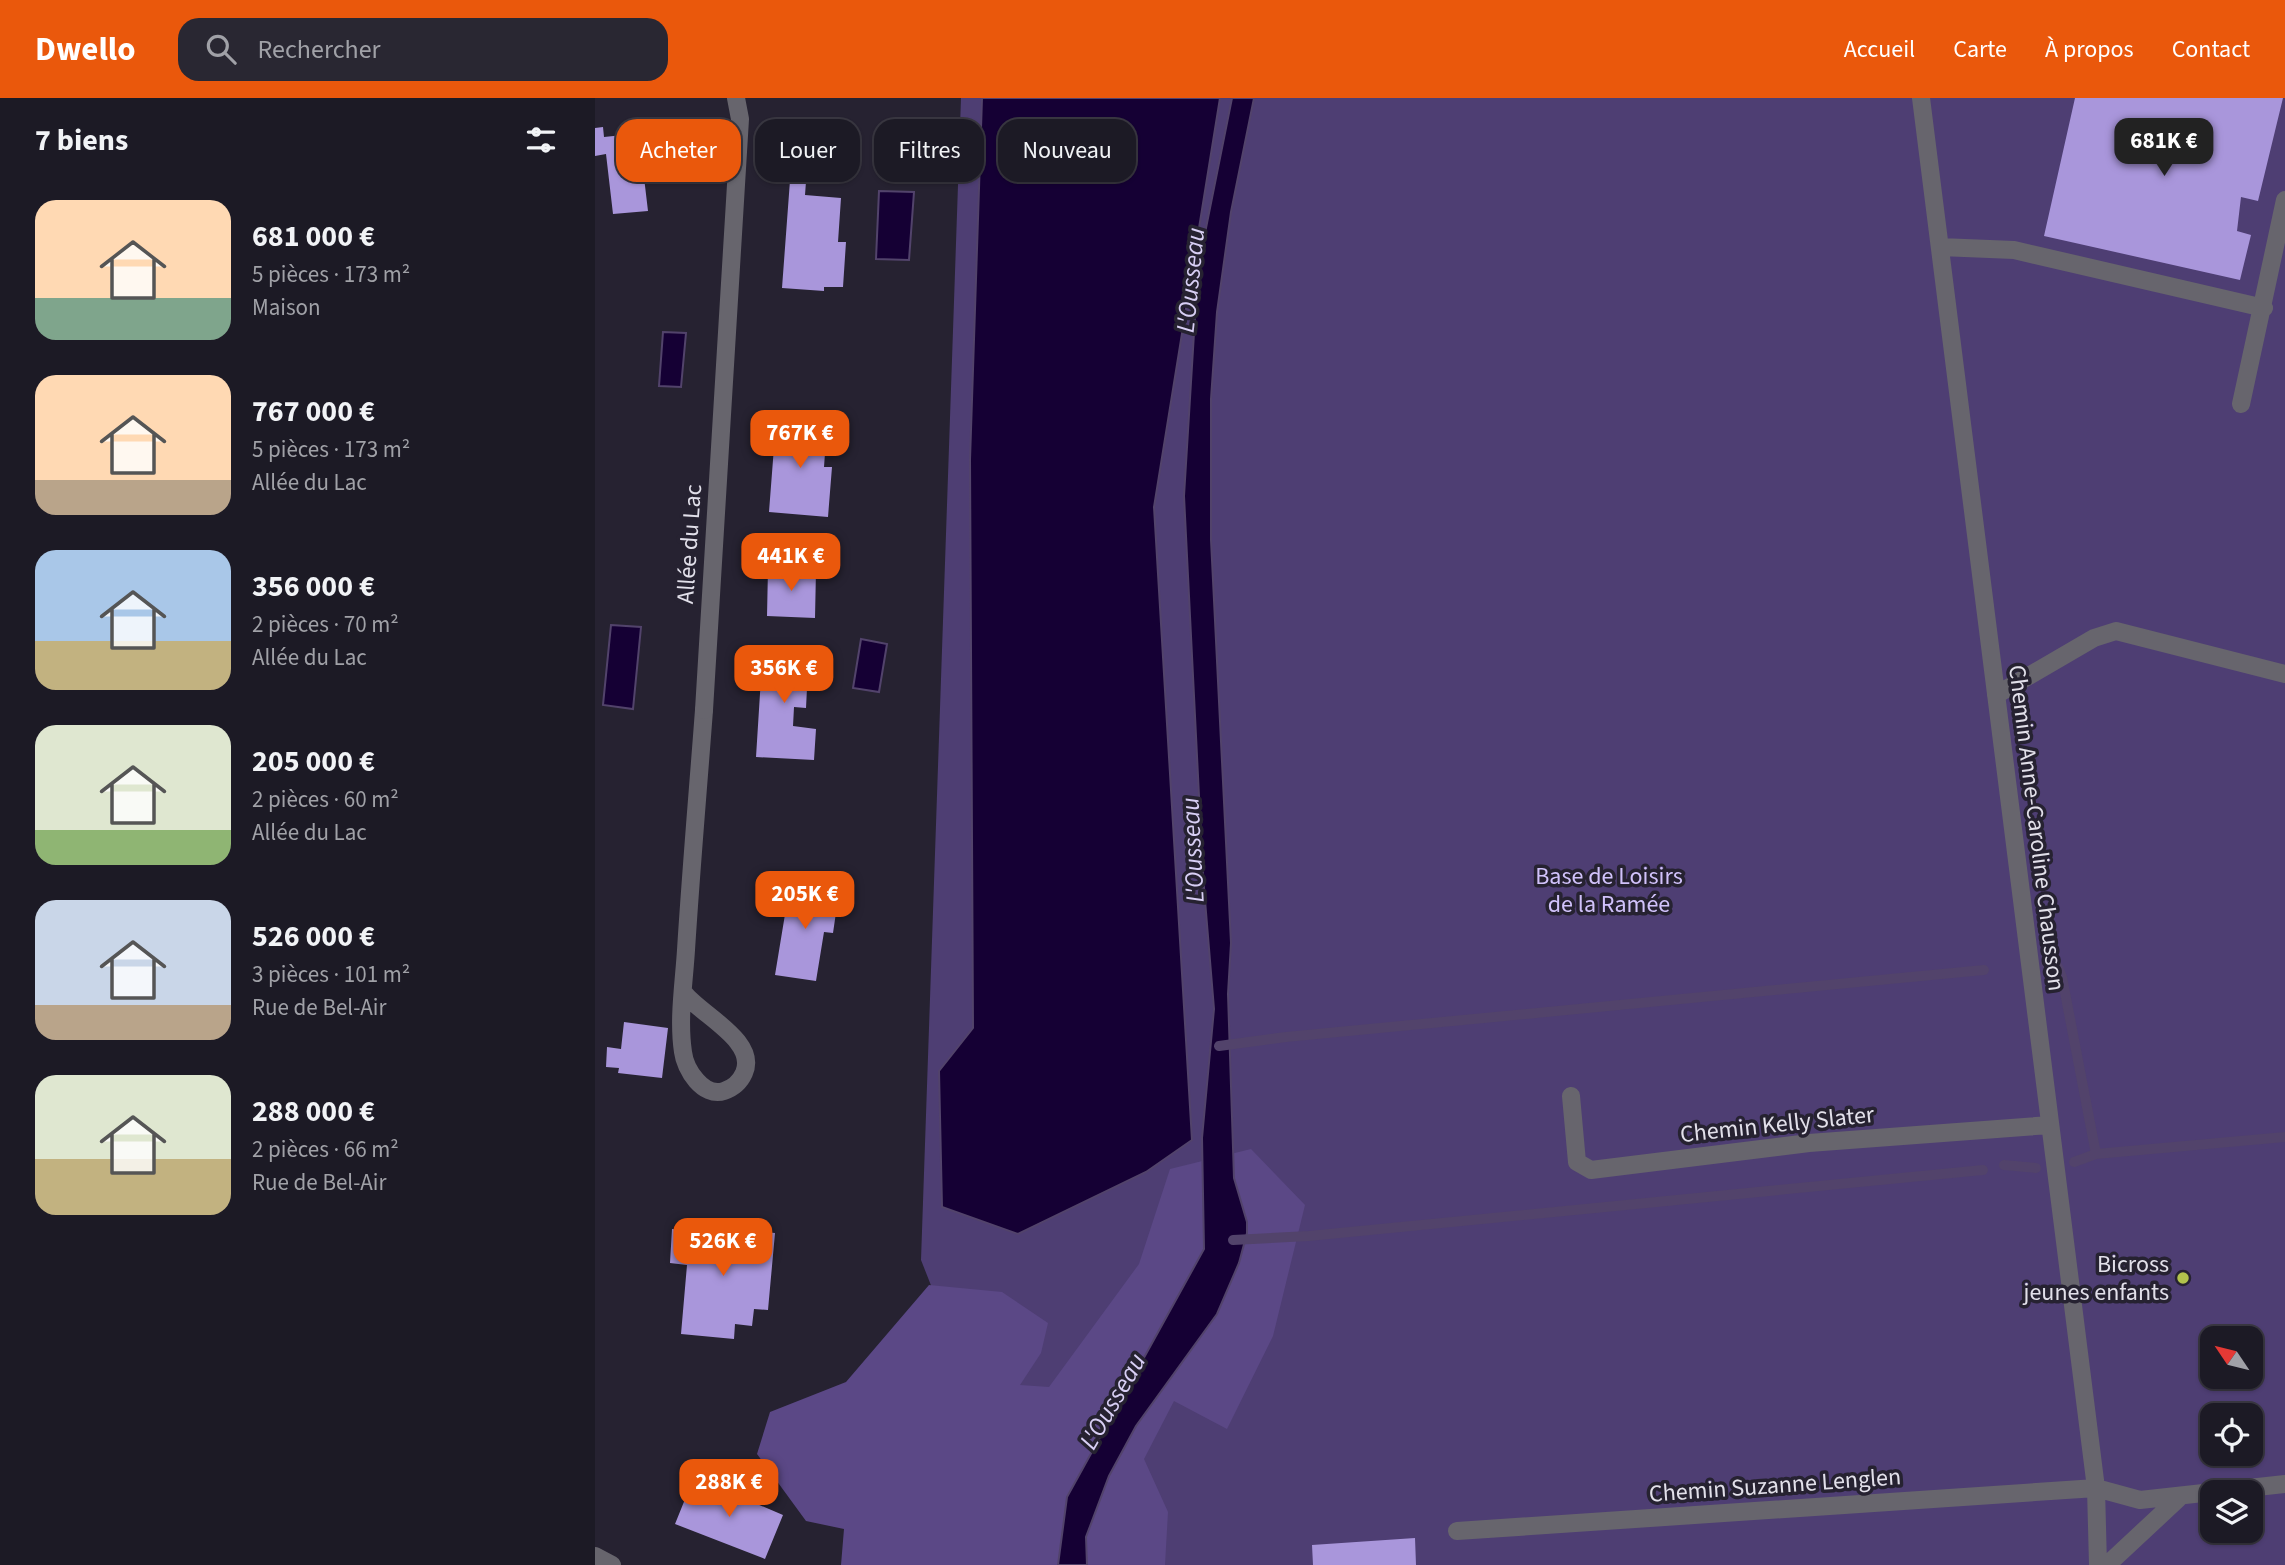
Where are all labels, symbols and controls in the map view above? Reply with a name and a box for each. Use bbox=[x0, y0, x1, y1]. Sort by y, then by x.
search box bbox=[178, 18, 668, 81]
text: Dwello bbox=[35, 26, 136, 73]
icon: search bbox=[202, 30, 240, 68]
text: Rechercher bbox=[258, 31, 381, 68]
text: Accueil bbox=[1844, 32, 1915, 67]
text: Carte bbox=[1953, 32, 2007, 67]
text: À propos bbox=[2045, 32, 2134, 67]
text: Contact bbox=[2172, 32, 2250, 67]
pin: 681K € bbox=[2107, 118, 2221, 178]
text: 7 biens bbox=[35, 119, 128, 162]
chip: Acheter bbox=[616, 119, 741, 182]
chip: Louer bbox=[755, 119, 860, 182]
chip: Filtres bbox=[874, 119, 984, 182]
chip: Nouveau bbox=[998, 119, 1136, 182]
icon: filters bbox=[522, 121, 560, 159]
text: 681K € bbox=[2130, 124, 2198, 157]
text: 681 000 € bbox=[252, 215, 375, 258]
water label: L'Ousseau bbox=[1167, 226, 1214, 334]
icon: home bbox=[91, 228, 175, 312]
text: 5 pièces · 173 m² bbox=[252, 258, 410, 291]
text: Maison bbox=[252, 291, 321, 324]
text: 767 000 € bbox=[252, 390, 375, 433]
icon: home bbox=[91, 403, 175, 487]
pin: 767K € bbox=[743, 410, 857, 470]
text: 767K € bbox=[766, 416, 834, 449]
text: 5 pièces · 173 m² bbox=[252, 433, 410, 466]
text: Allée du Lac bbox=[252, 466, 367, 499]
street label: Allée du Lac bbox=[668, 483, 711, 605]
pin: 441K € bbox=[734, 533, 848, 593]
text: 441K € bbox=[757, 539, 825, 572]
text: 356 000 € bbox=[252, 565, 375, 608]
icon: home bbox=[91, 578, 175, 662]
text: 2 pièces · 70 m² bbox=[252, 608, 399, 641]
text: Allée du Lac bbox=[252, 641, 367, 674]
pin: 356K € bbox=[727, 646, 841, 705]
text: 356K € bbox=[750, 651, 818, 684]
street label: Chemin Anne-Caroline Chausson bbox=[1999, 663, 2074, 993]
text: 205 000 € bbox=[252, 740, 375, 783]
icon: home bbox=[91, 753, 175, 837]
text: 2 pièces · 60 m² bbox=[252, 783, 399, 816]
water label: L'Ousseau bbox=[1171, 796, 1214, 904]
text: Allée du Lac bbox=[252, 816, 367, 849]
park label: Base de Loisirs de la Ramée bbox=[1535, 859, 1683, 922]
pin: 205K € bbox=[748, 872, 862, 931]
text: 205K € bbox=[771, 877, 839, 910]
text: 526 000 € bbox=[252, 915, 375, 958]
icon: home bbox=[91, 928, 175, 1012]
text: 3 pièces · 101 m² bbox=[252, 958, 410, 991]
text: Rue de Bel-Air bbox=[252, 991, 386, 1024]
text: 288 000 € bbox=[252, 1090, 375, 1133]
street label: Chemin Kelly Slater bbox=[1678, 1097, 1877, 1152]
icon: home bbox=[91, 1103, 175, 1187]
text: 2 pièces · 66 m² bbox=[252, 1133, 399, 1166]
text: Rue de Bel-Air bbox=[252, 1166, 386, 1199]
pin: 526K € bbox=[666, 1218, 780, 1278]
text: 526K € bbox=[689, 1224, 757, 1257]
place label: Bicross jeunes enfants bbox=[2023, 1247, 2169, 1310]
marker: Bicross jeunes enfants bbox=[2175, 1270, 2191, 1286]
north arrow bbox=[2200, 1326, 2263, 1390]
map controls bbox=[2200, 1326, 2263, 1543]
water label: L'Ousseau bbox=[1070, 1346, 1155, 1456]
button: locate bbox=[2200, 1403, 2263, 1466]
street label: Chemin Suzanne Lenglen bbox=[1648, 1459, 1902, 1512]
pin: 288K € bbox=[672, 1460, 786, 1519]
text: 288K € bbox=[695, 1465, 763, 1498]
button: layers bbox=[2200, 1480, 2263, 1543]

